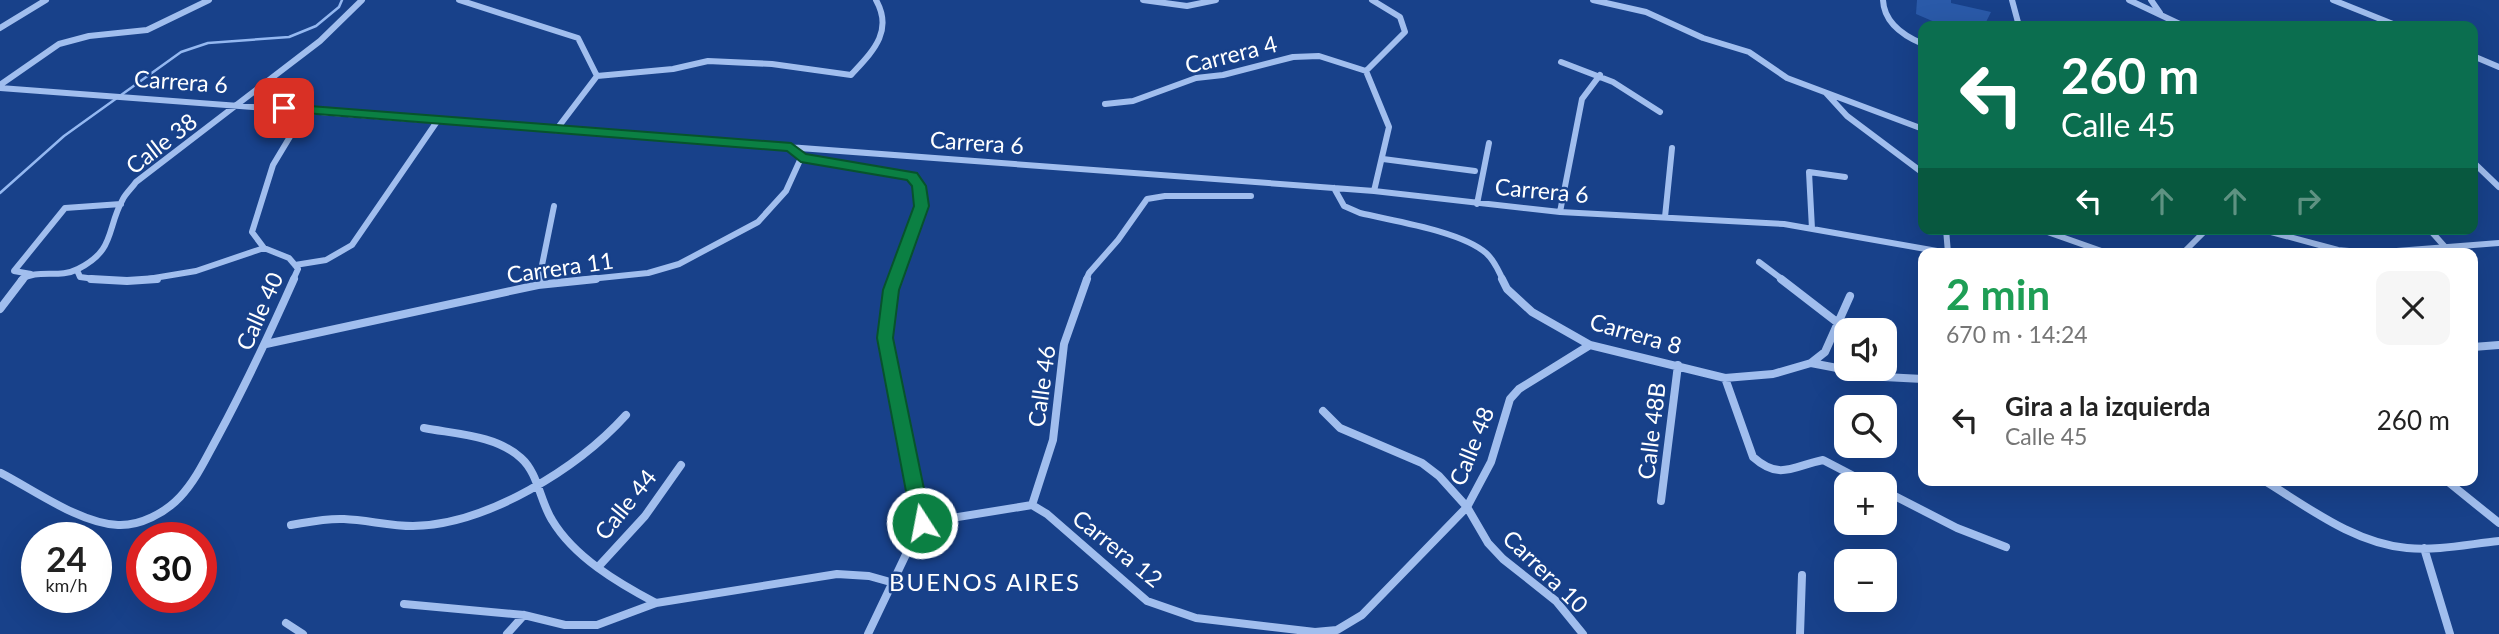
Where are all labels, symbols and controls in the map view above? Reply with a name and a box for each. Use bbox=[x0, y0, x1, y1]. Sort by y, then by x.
street label: Carrera 4 bbox=[1182, 29, 1280, 79]
text: 260 m bbox=[2061, 46, 2199, 104]
icon: left bbox=[1946, 49, 2037, 140]
street label: Carrera 6 bbox=[133, 64, 229, 98]
pin bbox=[254, 78, 314, 138]
icon: arrive bbox=[265, 89, 303, 127]
text: Calle 45 bbox=[2061, 105, 2176, 144]
street label: Calle 38 bbox=[120, 107, 202, 179]
street label: Carrera 6 bbox=[929, 125, 1025, 159]
street label: Carrera 6 bbox=[1494, 172, 1590, 208]
icon: left bbox=[2070, 182, 2108, 220]
icon: ahead bbox=[2143, 182, 2181, 220]
icon: ahead bbox=[2216, 182, 2254, 220]
icon: right bbox=[2289, 182, 2327, 220]
street label: Carrera 11 bbox=[505, 246, 615, 288]
street label: Calle 40 bbox=[229, 268, 289, 354]
text: 2 min bbox=[1946, 269, 2050, 319]
button: close bbox=[2376, 271, 2450, 345]
street label: Carrera 8 bbox=[1587, 307, 1685, 359]
map controls bbox=[1834, 318, 1897, 612]
button: sound bbox=[1834, 318, 1897, 381]
text: 670 m · 14:24 bbox=[1946, 320, 2088, 348]
street label: Calle 46 bbox=[1021, 343, 1061, 429]
street label: Calle 48B bbox=[1631, 381, 1671, 481]
text: Gira a la izquierda bbox=[2005, 390, 2211, 422]
button: search bbox=[1834, 395, 1897, 458]
icon: left bbox=[1946, 401, 1984, 439]
street label: Calle 48 bbox=[1443, 403, 1499, 489]
text: 260 m bbox=[2377, 404, 2450, 436]
text: Calle 45 bbox=[2005, 422, 2087, 450]
street label: Calle 44 bbox=[588, 463, 662, 545]
button: + bbox=[1834, 472, 1897, 535]
position arrow bbox=[885, 486, 959, 560]
street label: Carrera 12 bbox=[1067, 503, 1169, 593]
speed limit sign: 30 bbox=[126, 522, 217, 613]
street label: Carrera 10 bbox=[1498, 524, 1594, 618]
text: 24 bbox=[46, 537, 87, 579]
button: − bbox=[1834, 549, 1897, 612]
district label: BUENOS AIRES bbox=[889, 567, 1081, 596]
text: km/h bbox=[45, 574, 88, 596]

